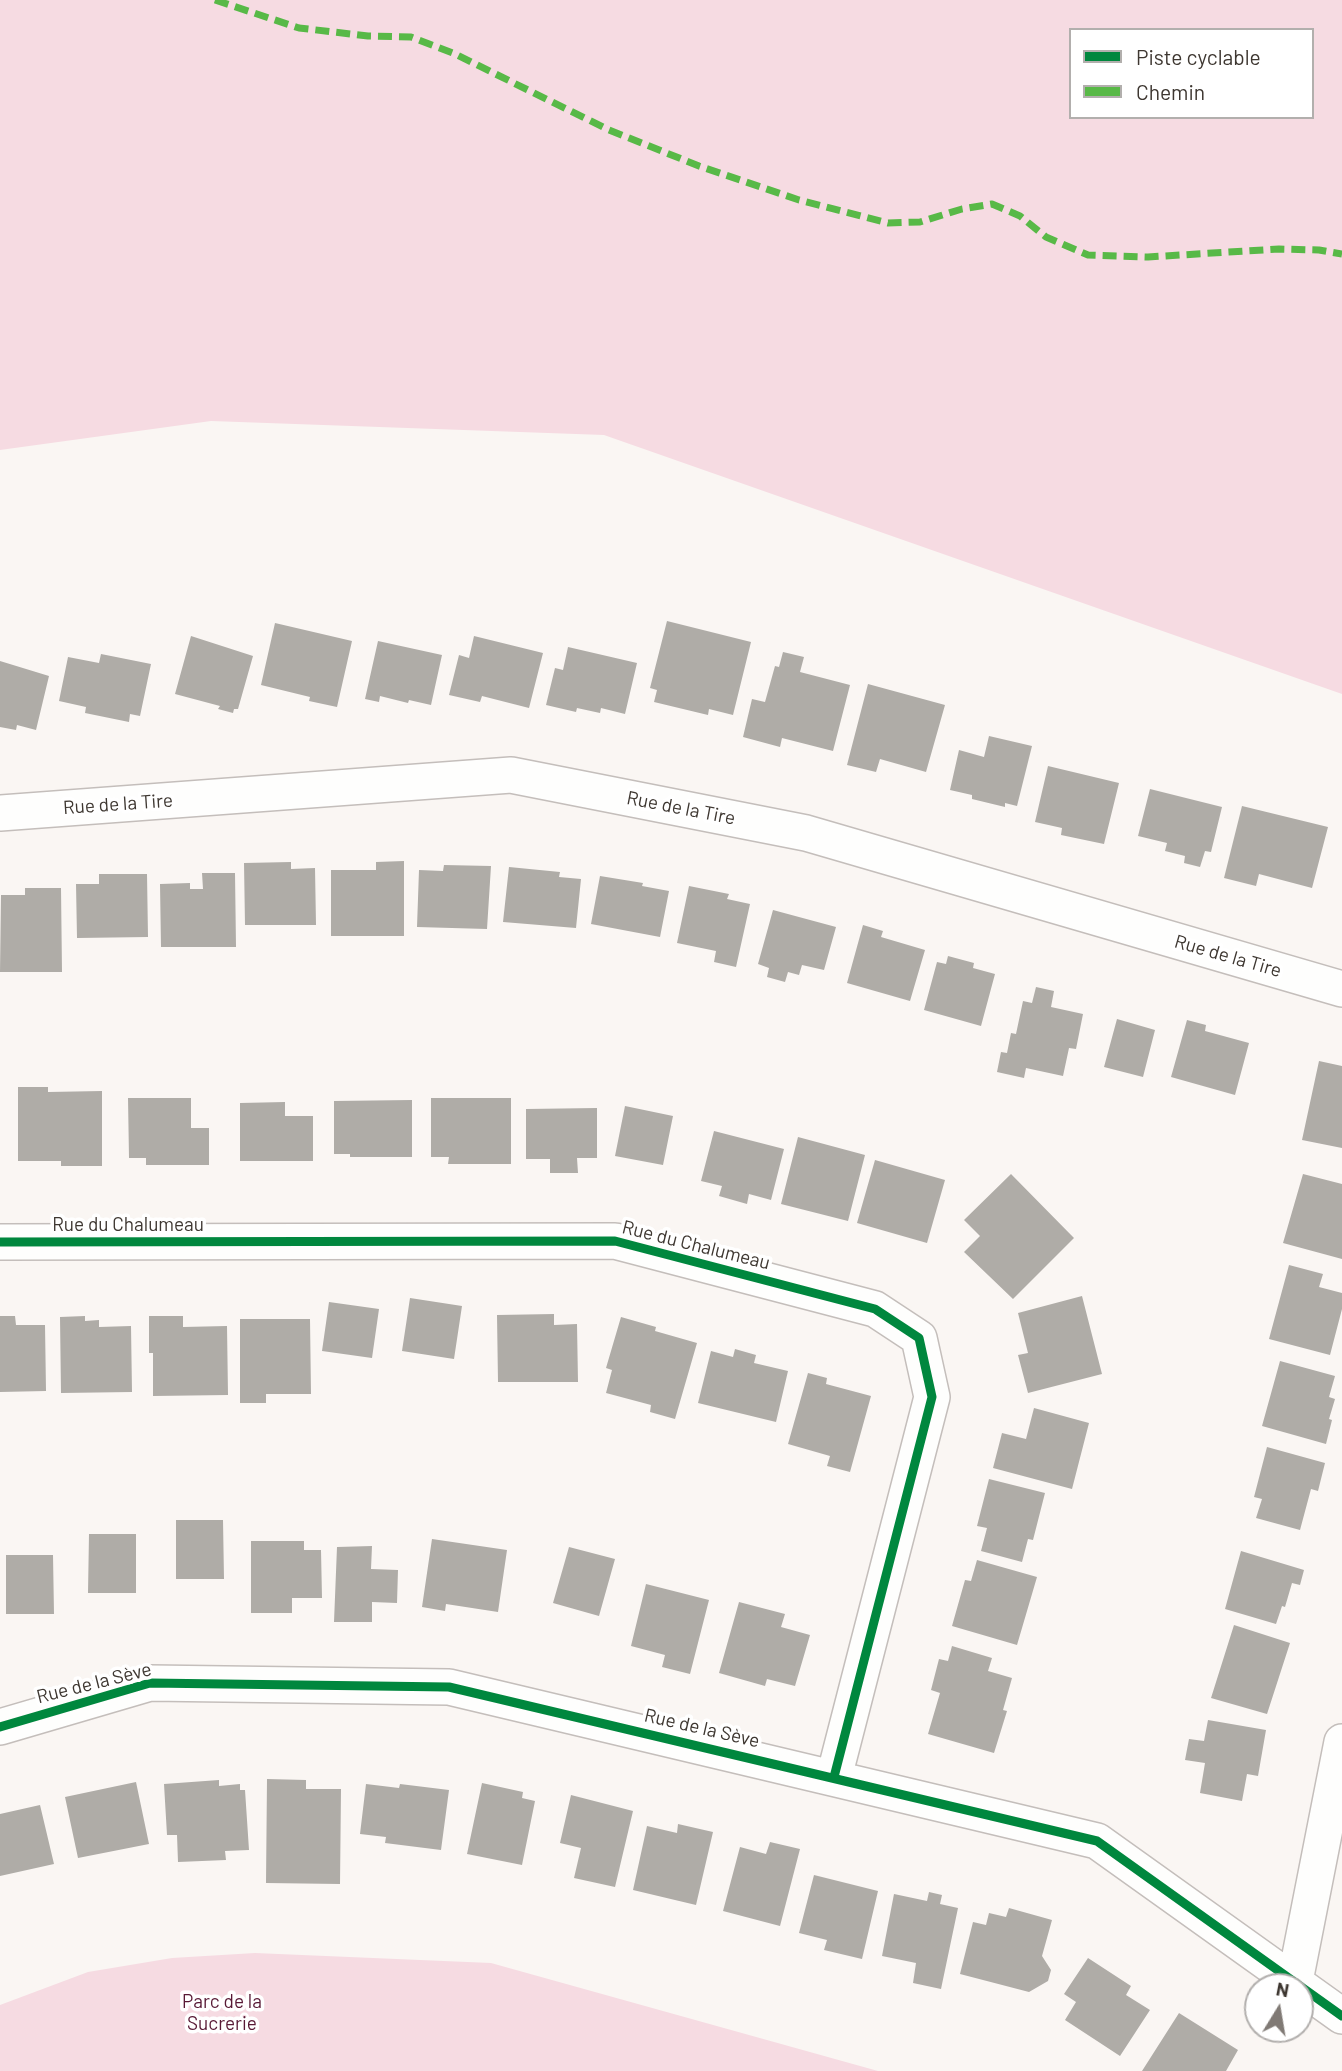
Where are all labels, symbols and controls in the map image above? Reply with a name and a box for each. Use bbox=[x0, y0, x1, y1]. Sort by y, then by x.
legend bbox=[1069, 28, 1314, 119]
text: Piste cyclable bbox=[1136, 44, 1261, 69]
text: Chemin bbox=[1136, 79, 1205, 104]
street label: Rue de la Tire bbox=[625, 786, 737, 830]
street label: Rue de la Tire bbox=[62, 789, 174, 819]
street label: Rue de la Tire bbox=[1172, 930, 1284, 982]
street label: Rue du Chalumeau bbox=[52, 1214, 204, 1236]
street label: Rue du Chalumeau bbox=[620, 1216, 772, 1274]
street label: Rue de la Sève bbox=[34, 1658, 154, 1708]
street label: Rue de la Sève bbox=[642, 1704, 762, 1752]
north arrow bbox=[1244, 1973, 1314, 2043]
text: N bbox=[1274, 1976, 1291, 2001]
park label: Parc de la Sucrerie bbox=[182, 1991, 262, 2035]

